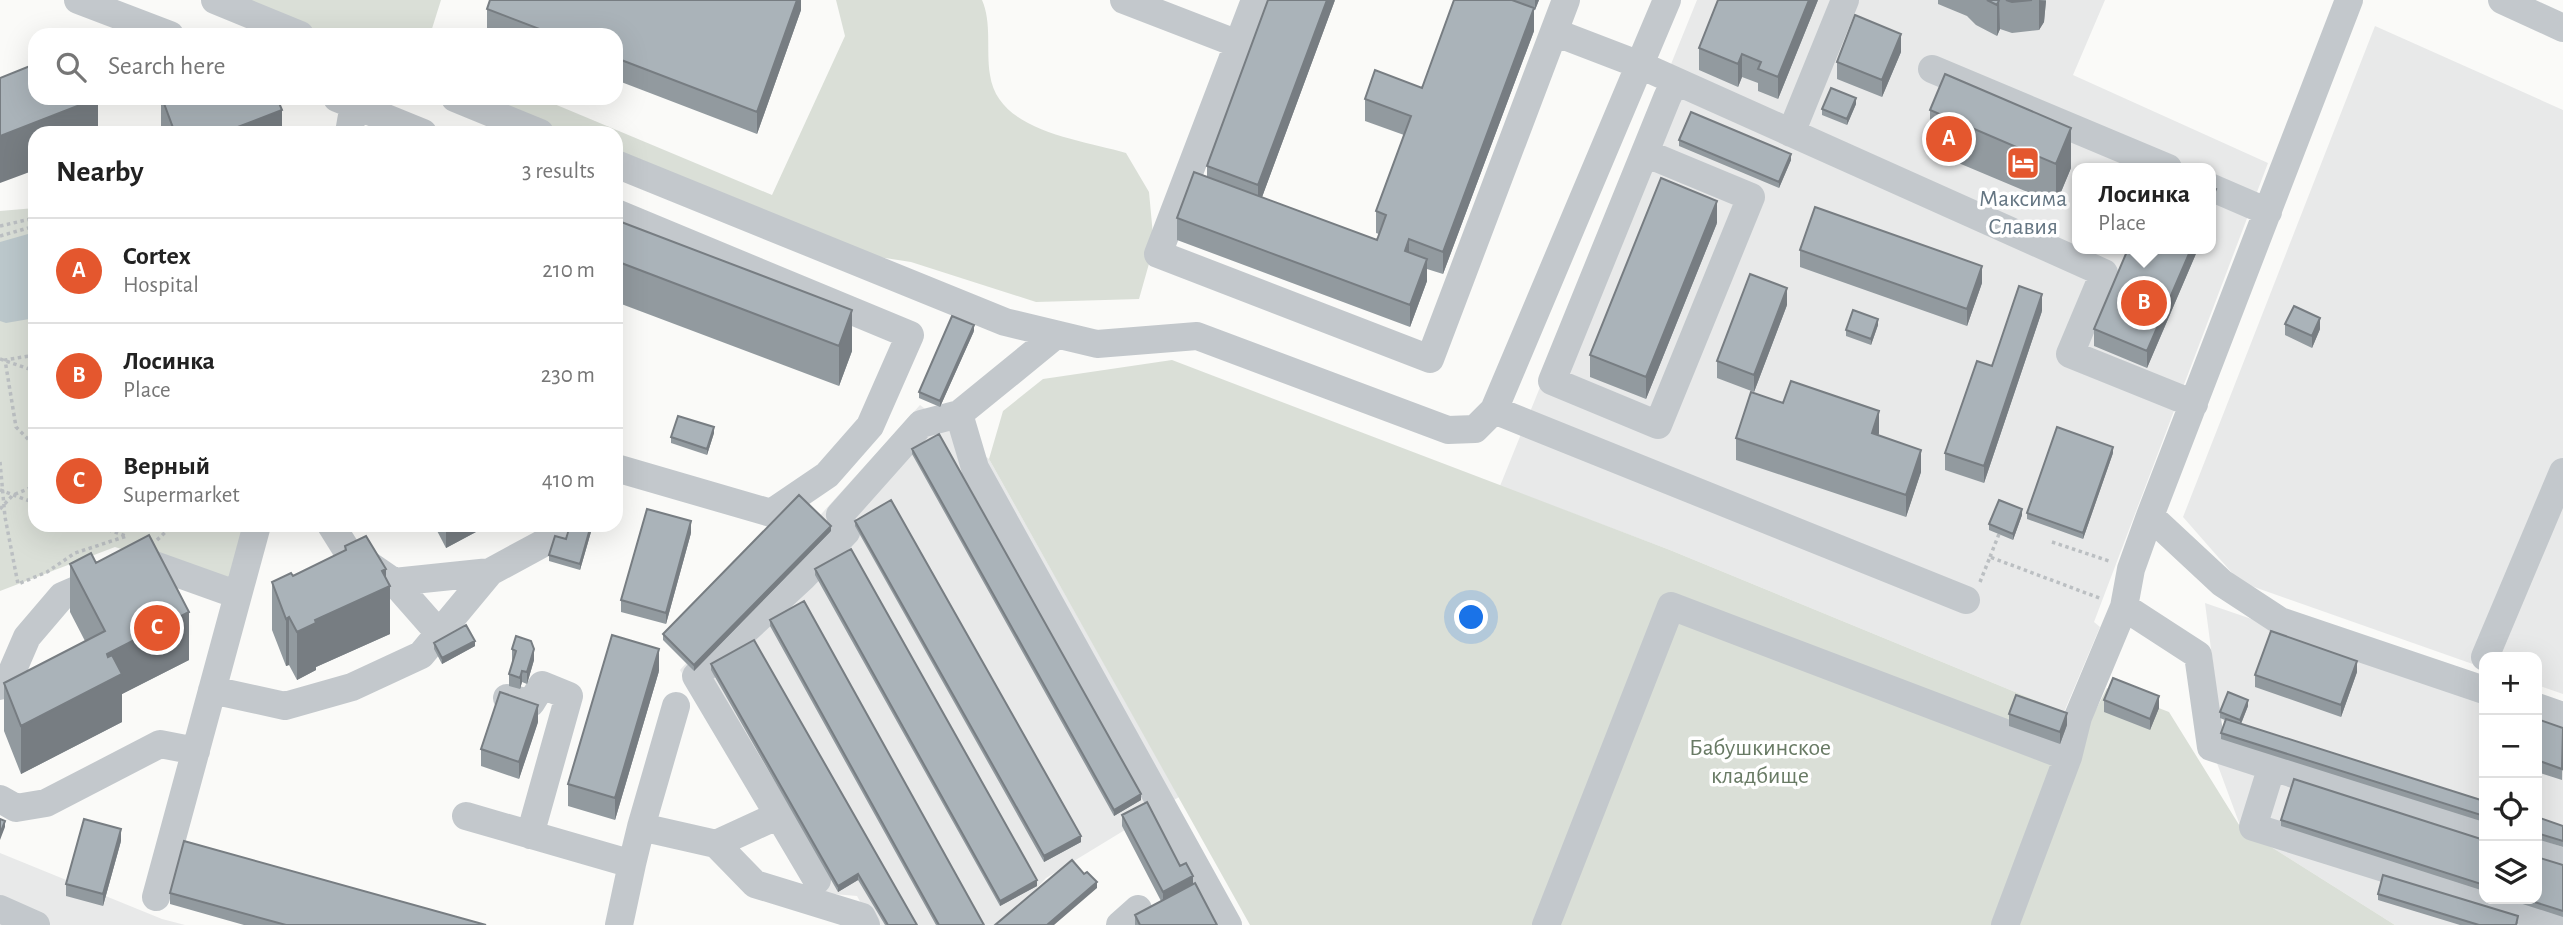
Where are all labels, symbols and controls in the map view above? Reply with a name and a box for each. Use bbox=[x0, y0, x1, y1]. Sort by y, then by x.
search box bbox=[28, 28, 623, 105]
icon: search bbox=[52, 48, 90, 86]
text: Search here bbox=[108, 53, 226, 79]
pin: A bbox=[1926, 113, 1972, 165]
hotel icon: Максима Славия bbox=[2004, 144, 2042, 182]
text: Nearby bbox=[56, 157, 144, 187]
text: 3 results bbox=[522, 160, 595, 183]
popup bbox=[2072, 163, 2216, 254]
text: Лосинка bbox=[2098, 181, 2190, 207]
place label: Максима Славия bbox=[1979, 187, 2067, 239]
text: Place bbox=[2098, 212, 2146, 235]
text: Cortex bbox=[123, 243, 191, 269]
text: A bbox=[72, 259, 86, 282]
text: 210 m bbox=[542, 259, 595, 282]
text: Hospital bbox=[123, 274, 199, 297]
pin: B bbox=[2121, 277, 2167, 329]
text: Лосинка bbox=[123, 348, 215, 374]
text: B bbox=[72, 364, 86, 387]
text: 230 m bbox=[541, 364, 595, 387]
text: Place bbox=[123, 379, 171, 402]
text: Верный bbox=[123, 453, 210, 479]
text: C bbox=[73, 469, 85, 492]
text: 410 m bbox=[542, 469, 595, 492]
text: Supermarket bbox=[123, 484, 240, 507]
your location bbox=[1454, 600, 1488, 634]
pin: C bbox=[134, 602, 180, 654]
map controls bbox=[2479, 652, 2542, 904]
button: + bbox=[2479, 652, 2542, 715]
button: − bbox=[2479, 715, 2542, 778]
park label: Бабушкинское кладбище bbox=[1689, 736, 1831, 788]
button: locate bbox=[2479, 778, 2542, 841]
button: layers bbox=[2479, 841, 2542, 904]

